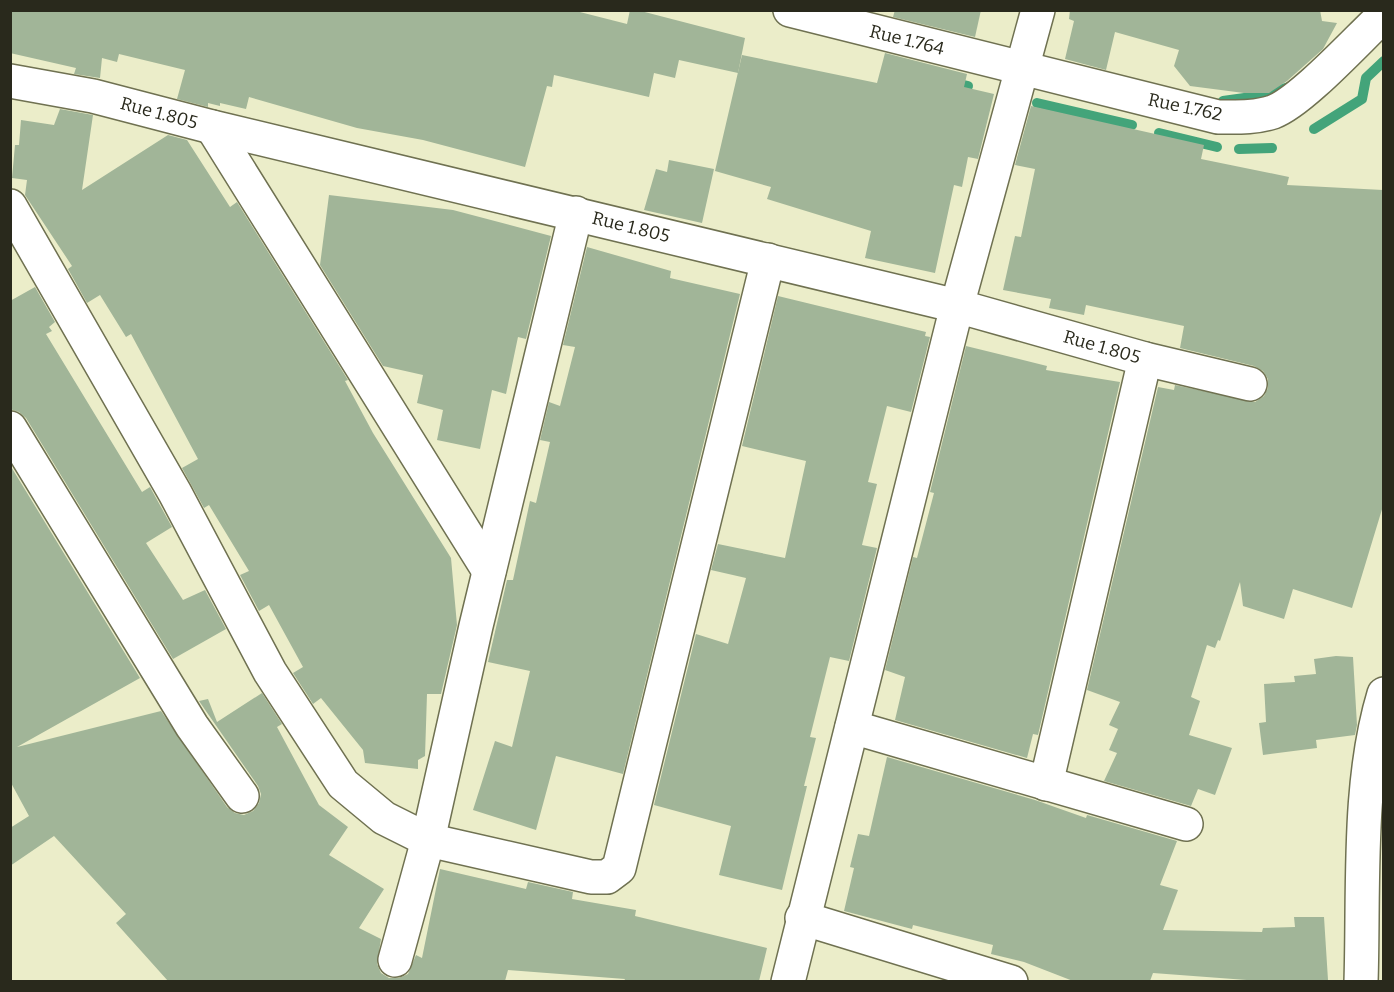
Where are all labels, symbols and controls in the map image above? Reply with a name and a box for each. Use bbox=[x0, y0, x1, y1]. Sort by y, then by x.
street label: Rue 1.764 bbox=[867, 20, 947, 60]
street label: Rue 1.762 bbox=[1146, 88, 1224, 126]
street label: Rue 1.805 bbox=[118, 92, 200, 134]
street label: Rue 1.805 bbox=[590, 207, 672, 247]
street label: Rue 1.805 bbox=[1061, 325, 1143, 369]

